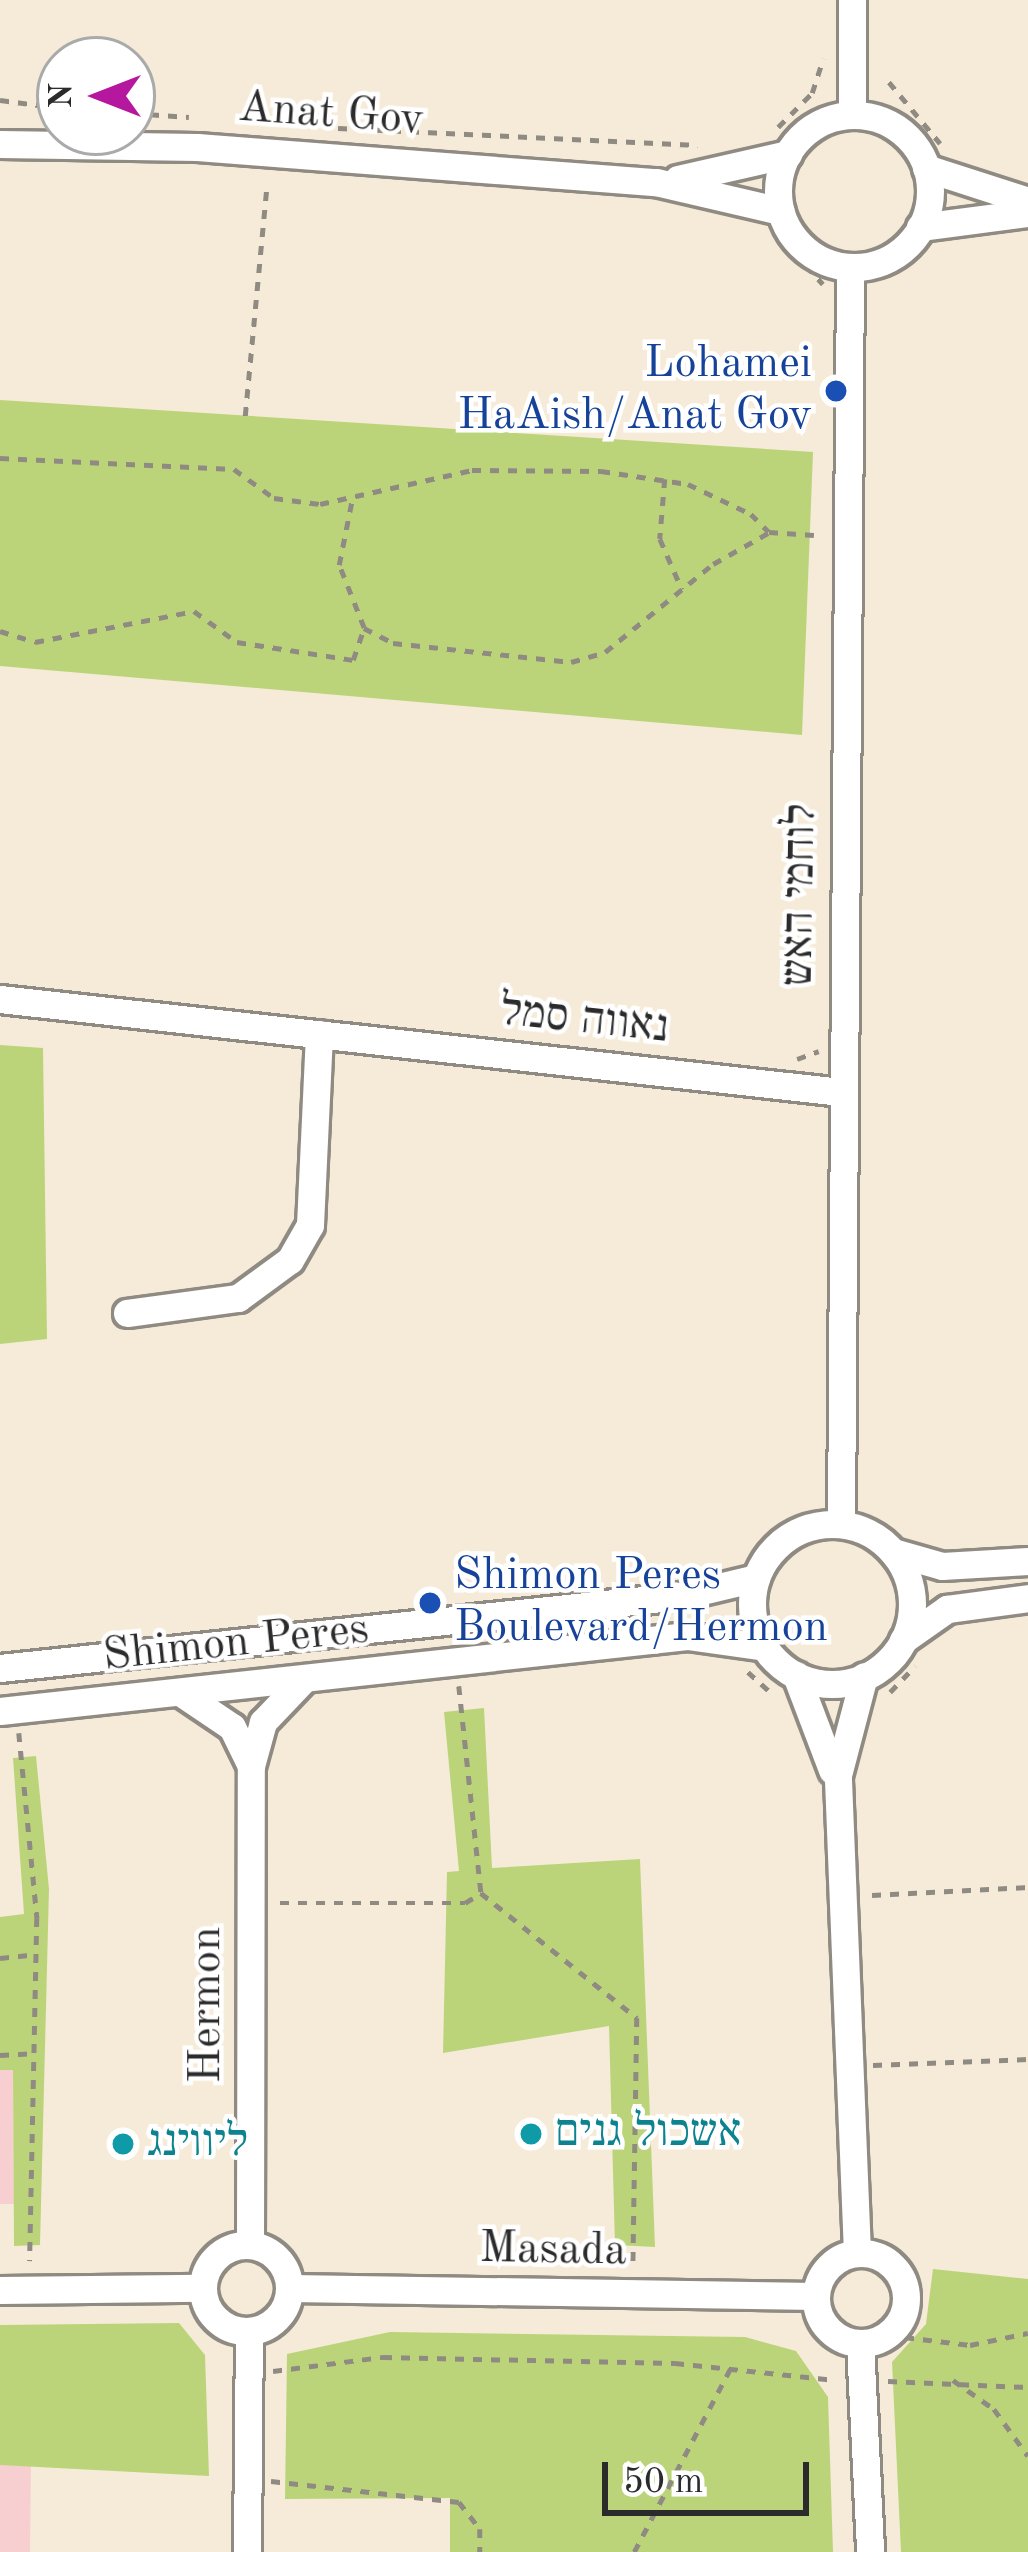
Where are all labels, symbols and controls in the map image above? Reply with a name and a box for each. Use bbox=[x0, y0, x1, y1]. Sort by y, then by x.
north arrow bbox=[36, 36, 156, 156]
street label: Anat Gov bbox=[236, 82, 426, 148]
text: N bbox=[46, 83, 79, 109]
place label: Lohamei HaAish/Anat Gov bbox=[458, 338, 812, 444]
marker: Lohamei HaAish/Anat Gov bbox=[823, 378, 849, 404]
street label: לוחמי האש bbox=[772, 803, 830, 987]
street label: נאווה סמל bbox=[497, 985, 671, 1057]
place label: Shimon Peres Boulevard/Hermon bbox=[454, 1550, 828, 1656]
marker: Shimon Peres Boulevard/Hermon bbox=[417, 1590, 443, 1616]
street label: Shimon Peres bbox=[100, 1603, 372, 1685]
street label: Hermon bbox=[181, 1927, 235, 2083]
place label: אשכול גנים bbox=[555, 2107, 742, 2161]
place label: ליווינג bbox=[147, 2117, 248, 2171]
marker: אשכול גנים bbox=[518, 2121, 544, 2147]
marker: ליווינג bbox=[110, 2131, 136, 2157]
street label: Masada bbox=[479, 2223, 627, 2279]
scale bar bbox=[608, 2438, 815, 2512]
text: 50 m bbox=[623, 2465, 703, 2501]

